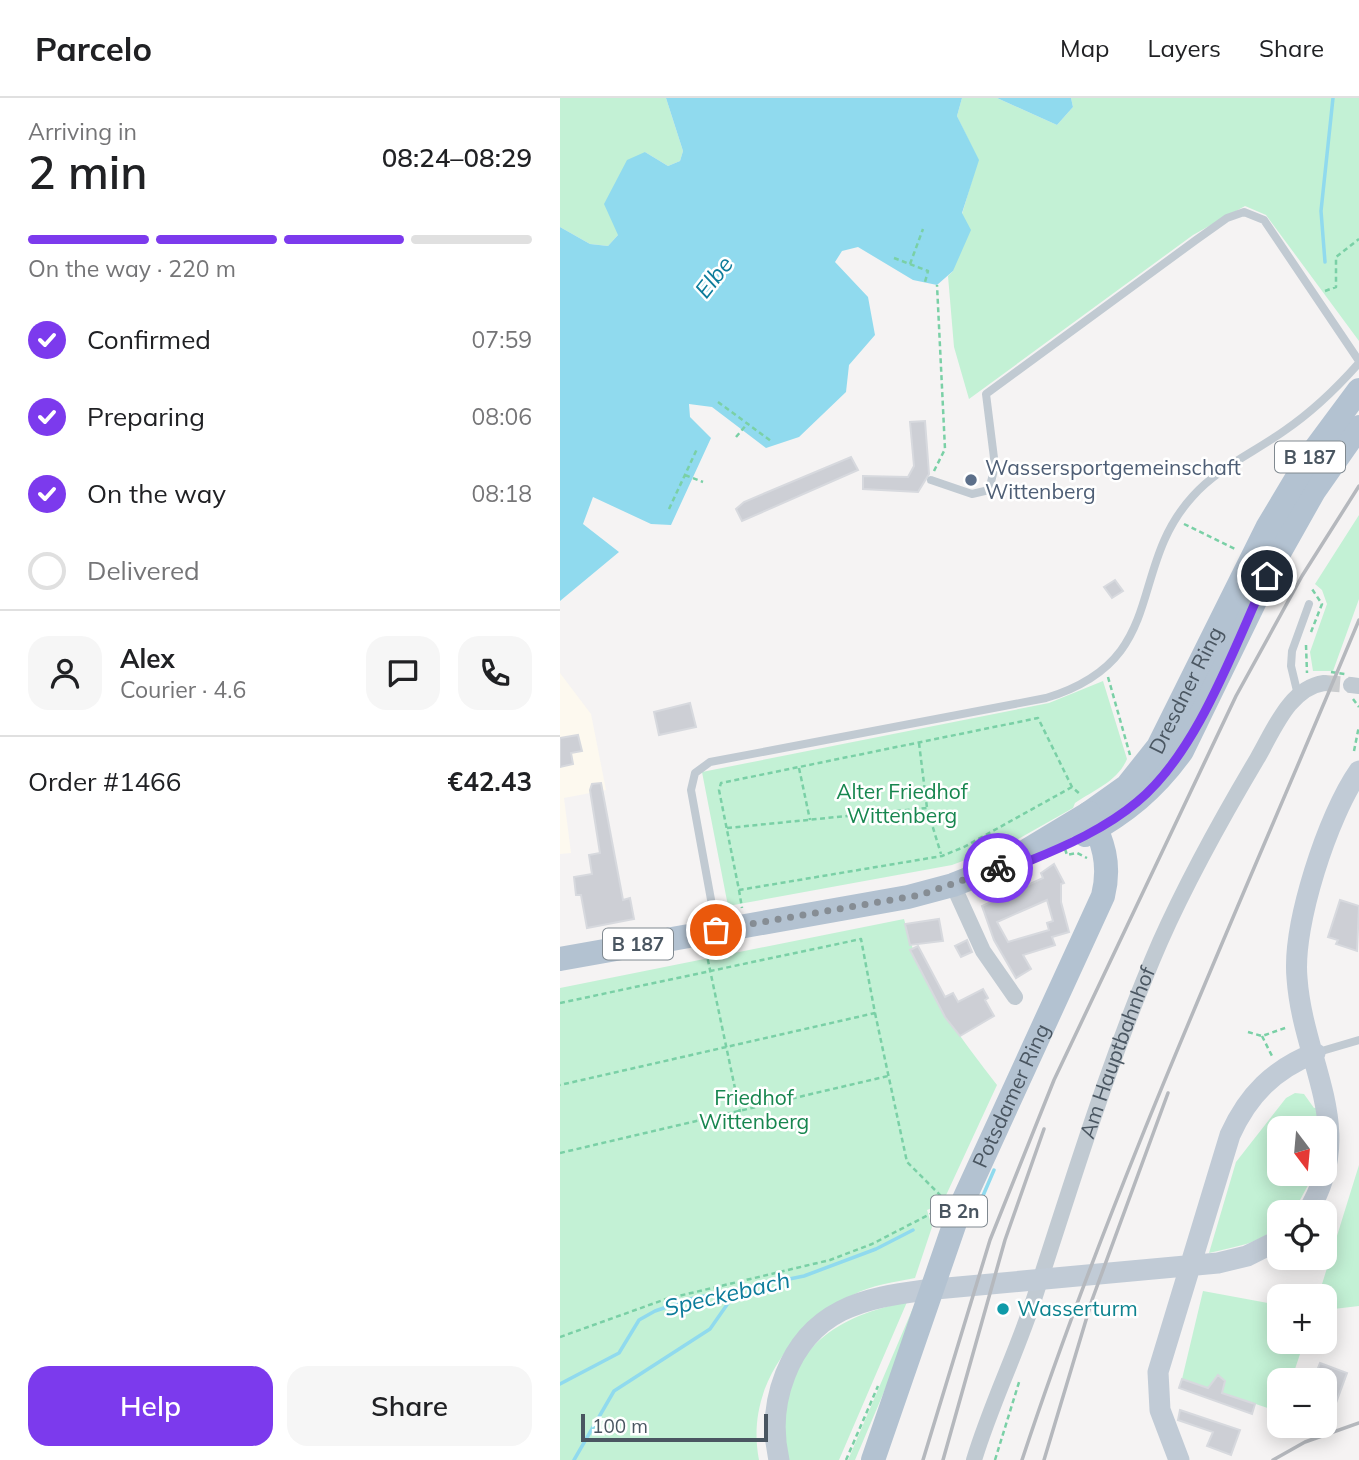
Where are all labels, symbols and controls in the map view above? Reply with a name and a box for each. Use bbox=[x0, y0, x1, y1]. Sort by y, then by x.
text: Parcelo bbox=[35, 28, 152, 69]
text: Map bbox=[1060, 33, 1109, 63]
text: Layers bbox=[1147, 33, 1221, 63]
text: Share bbox=[1259, 33, 1324, 63]
text: Arriving in bbox=[28, 117, 137, 146]
text: 08:24–08:29 bbox=[382, 141, 532, 174]
text: 2 min bbox=[28, 143, 147, 201]
water label: Elbe bbox=[688, 250, 739, 303]
text: On the way · 220 m bbox=[28, 254, 236, 283]
icon: check bbox=[28, 321, 66, 359]
text: Confirmed bbox=[87, 323, 211, 356]
text: 07:59 bbox=[472, 325, 532, 354]
icon: check bbox=[28, 398, 66, 436]
text: Preparing bbox=[87, 400, 205, 433]
text: 08:06 bbox=[472, 402, 532, 431]
road number: B 187 bbox=[1275, 442, 1345, 472]
place label: Wassersportgemeinschaft Wittenberg bbox=[985, 454, 1241, 504]
marker: Wassersportgemeinschaft Wittenberg bbox=[963, 472, 979, 488]
icon: check bbox=[28, 475, 66, 513]
text: On the way bbox=[87, 477, 226, 510]
text: 08:18 bbox=[472, 479, 532, 508]
pin bbox=[1237, 546, 1297, 606]
text: Delivered bbox=[87, 554, 200, 587]
icon: home bbox=[1248, 557, 1286, 595]
street label: Dresdner Ring bbox=[1143, 622, 1228, 758]
button: person bbox=[28, 636, 102, 710]
button: chat bbox=[366, 636, 440, 710]
button: phone bbox=[458, 636, 532, 710]
text: Alex bbox=[120, 642, 175, 675]
text: Courier · 4.6 bbox=[120, 675, 246, 704]
text: Order #1466 bbox=[28, 765, 181, 798]
text: €42.43 bbox=[448, 765, 532, 798]
park label: Alter Friedhof Wittenberg bbox=[836, 778, 969, 828]
courier bbox=[963, 833, 1033, 903]
icon: bike bbox=[979, 849, 1017, 887]
pin bbox=[686, 900, 746, 960]
icon: bag bbox=[697, 911, 735, 949]
road number: B 187 bbox=[603, 929, 673, 960]
street label: Am Hauptbahnhof bbox=[1073, 962, 1160, 1142]
street label: Potsdamer Ring bbox=[966, 1019, 1055, 1172]
park label: Friedhof Wittenberg bbox=[699, 1084, 809, 1134]
north arrow bbox=[1267, 1116, 1337, 1186]
map controls bbox=[1267, 1116, 1337, 1438]
road number: B 2n bbox=[931, 1196, 987, 1226]
button: locate bbox=[1267, 1200, 1337, 1270]
water label: Speckebach bbox=[661, 1265, 793, 1322]
button: + bbox=[1267, 1284, 1337, 1354]
place label: Wasserturm bbox=[1017, 1295, 1138, 1321]
marker: Wasserturm bbox=[995, 1301, 1011, 1317]
button: Help bbox=[28, 1366, 273, 1446]
button: Share bbox=[287, 1366, 532, 1446]
button: − bbox=[1267, 1368, 1337, 1438]
scale bar bbox=[581, 1411, 768, 1443]
text: 100 m bbox=[592, 1414, 648, 1438]

